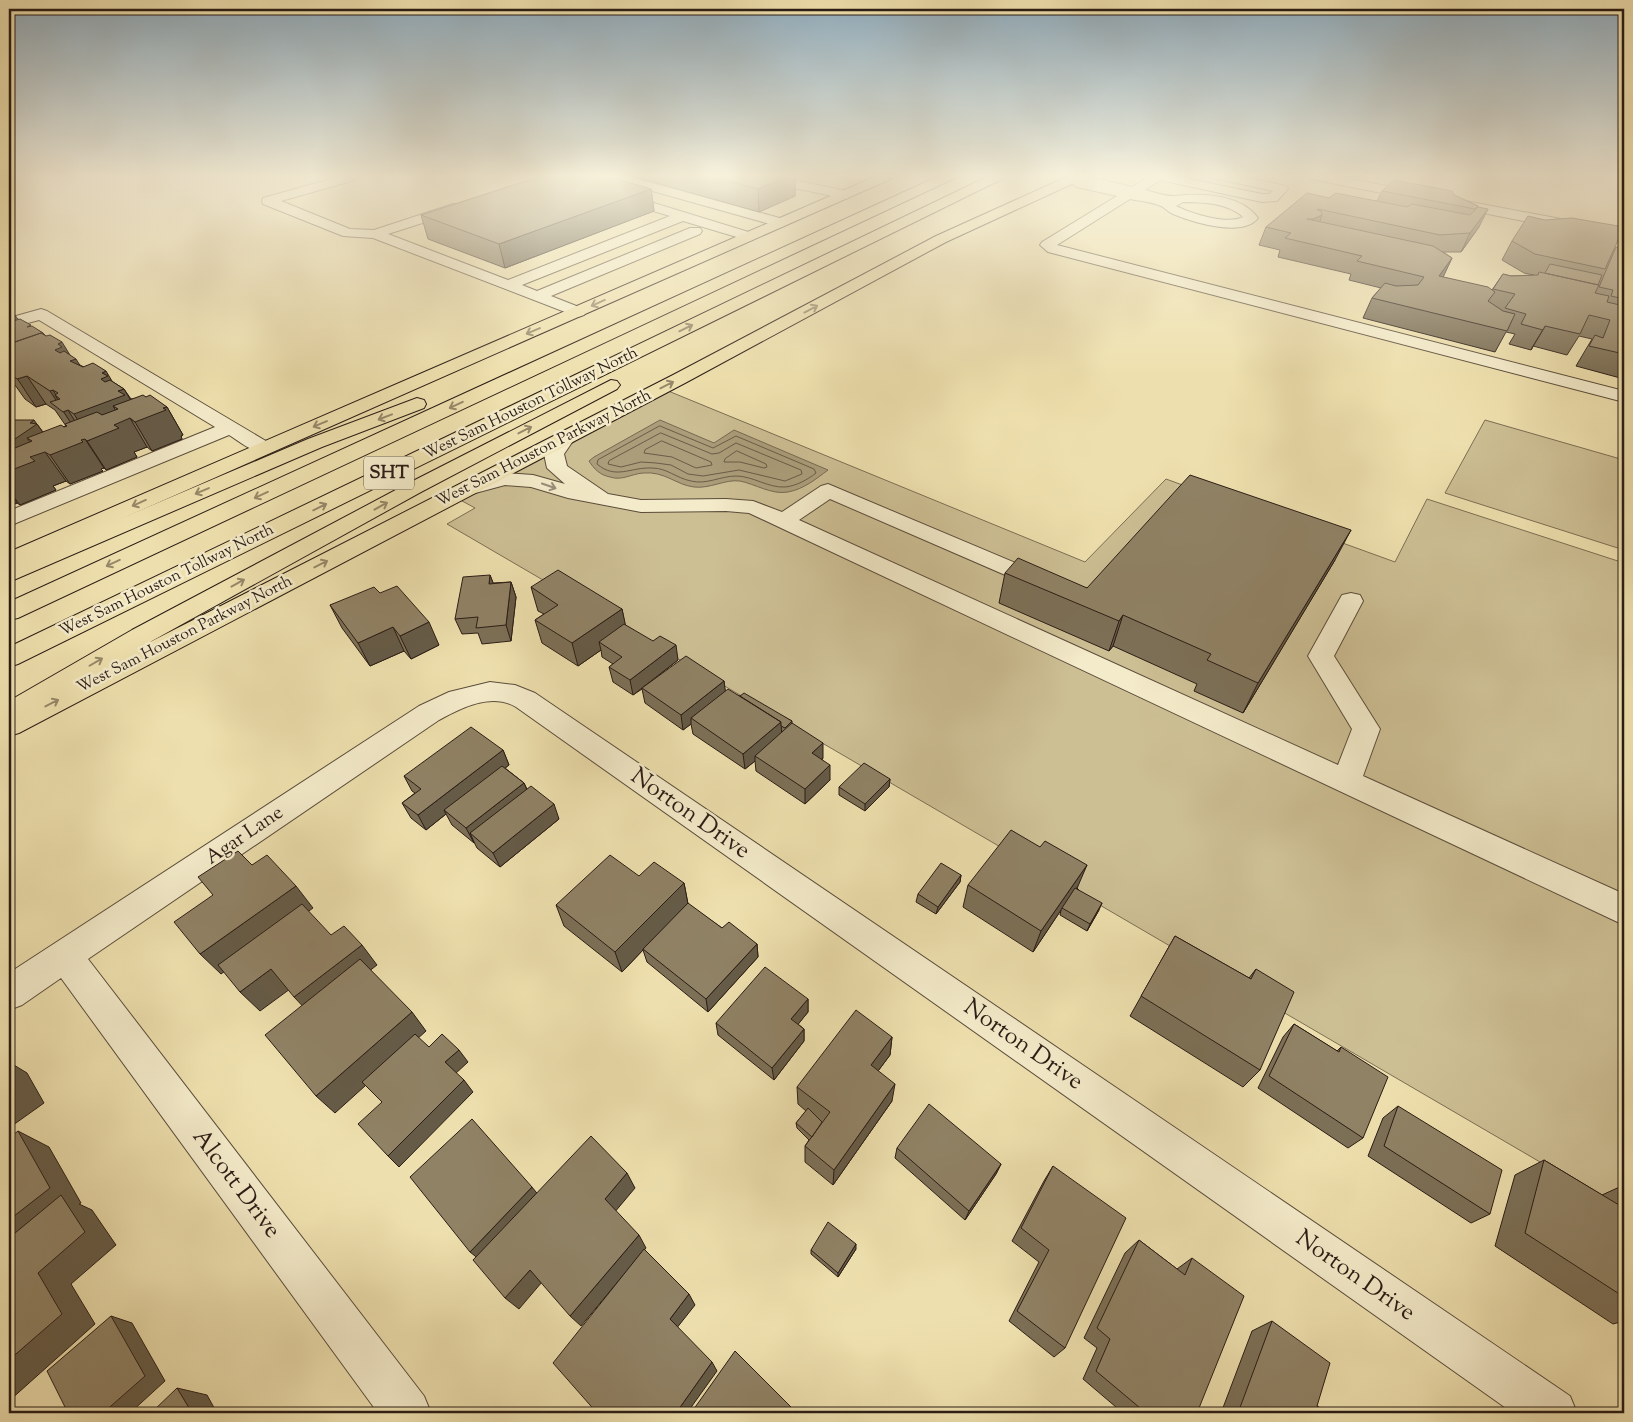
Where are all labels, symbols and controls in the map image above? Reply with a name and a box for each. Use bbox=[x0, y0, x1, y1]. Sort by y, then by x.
one-way arrow bbox=[591, 298, 606, 308]
one-way arrow bbox=[803, 304, 818, 314]
one-way arrow bbox=[678, 323, 693, 332]
one-way arrow bbox=[526, 327, 541, 337]
street label: West Sam Houston Tollway North bbox=[420, 342, 643, 466]
one-way arrow bbox=[659, 380, 674, 389]
street label: West Sam Houston Parkway North bbox=[432, 384, 656, 514]
one-way arrow bbox=[449, 400, 464, 410]
one-way arrow bbox=[378, 412, 393, 422]
one-way arrow bbox=[313, 419, 328, 429]
one-way arrow bbox=[517, 425, 532, 435]
road number: SHT bbox=[364, 456, 414, 489]
one-way arrow bbox=[541, 482, 557, 491]
one-way arrow bbox=[195, 487, 210, 497]
one-way arrow bbox=[254, 491, 269, 500]
one-way arrow bbox=[132, 499, 147, 509]
one-way arrow bbox=[373, 500, 387, 510]
one-way arrow bbox=[312, 502, 327, 511]
street label: West Sam Houston Tollway North bbox=[56, 519, 279, 643]
one-way arrow bbox=[106, 559, 121, 569]
one-way arrow bbox=[313, 559, 327, 569]
street label: West Sam Houston Parkway North bbox=[73, 570, 297, 700]
one-way arrow bbox=[230, 578, 245, 588]
one-way arrow bbox=[88, 657, 103, 667]
one-way arrow bbox=[44, 698, 59, 708]
street label: Norton Drive bbox=[623, 760, 757, 868]
street label: Agar Lane bbox=[200, 799, 290, 873]
street label: Norton Drive bbox=[956, 991, 1090, 1099]
street label: Alcott Drive bbox=[184, 1122, 288, 1246]
street label: Norton Drive bbox=[1288, 1222, 1422, 1330]

